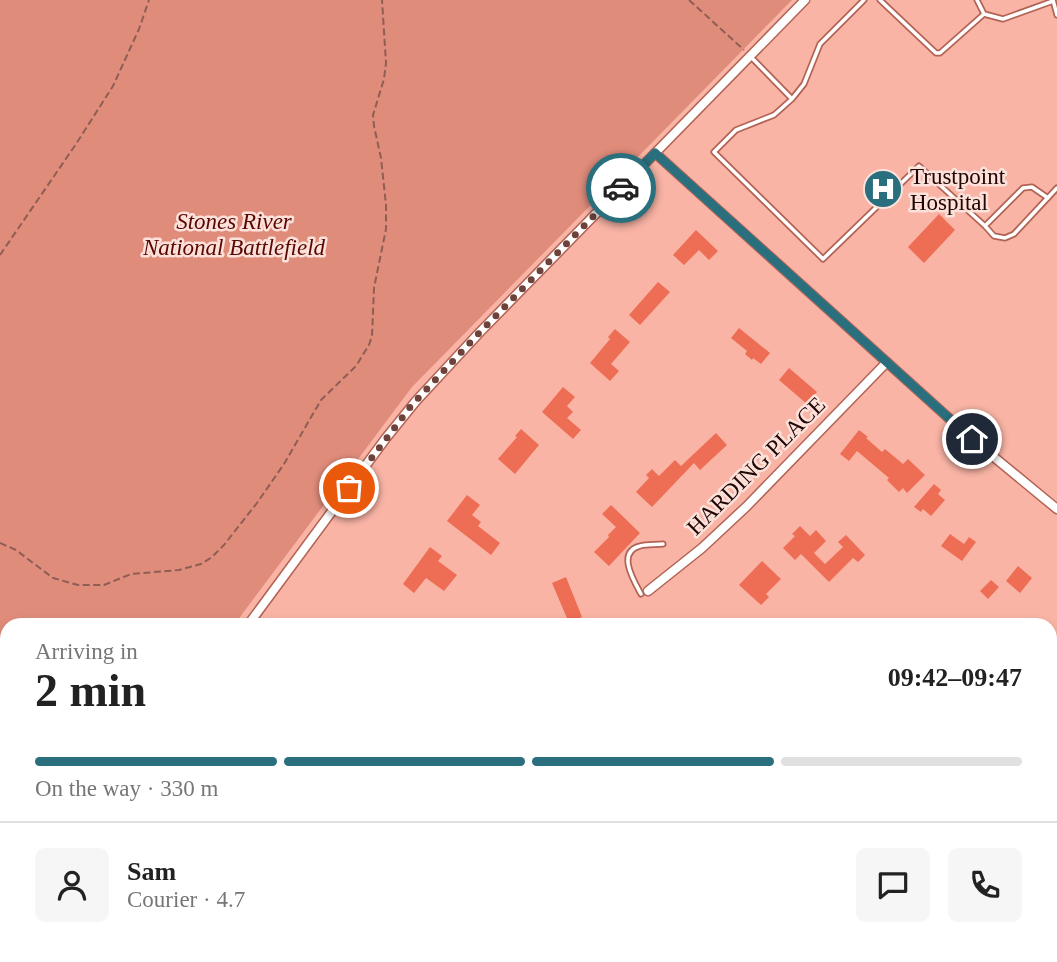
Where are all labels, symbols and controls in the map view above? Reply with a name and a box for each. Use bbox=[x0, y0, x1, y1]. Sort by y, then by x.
courier bbox=[586, 153, 656, 223]
place label: Trustpoint Hospital bbox=[910, 164, 1006, 215]
hospital icon: Trustpoint Hospital bbox=[862, 168, 904, 210]
icon: car bbox=[602, 169, 640, 207]
park label: Stones River National Battlefield bbox=[142, 209, 326, 260]
street label: HARDING PLACE bbox=[682, 392, 830, 540]
pin bbox=[942, 409, 1002, 469]
icon: home bbox=[953, 420, 991, 458]
pin bbox=[319, 458, 379, 518]
icon: bag bbox=[330, 469, 368, 507]
text: Arriving in bbox=[35, 639, 138, 664]
text: 09:42–09:47 bbox=[888, 663, 1022, 692]
text: 2 min bbox=[35, 665, 146, 716]
text: On the way · 330 m bbox=[35, 776, 218, 801]
button: person bbox=[35, 848, 109, 922]
button: chat bbox=[856, 848, 930, 922]
button: phone bbox=[948, 848, 1022, 922]
text: Sam bbox=[127, 857, 176, 886]
text: Courier · 4.7 bbox=[127, 887, 245, 912]

